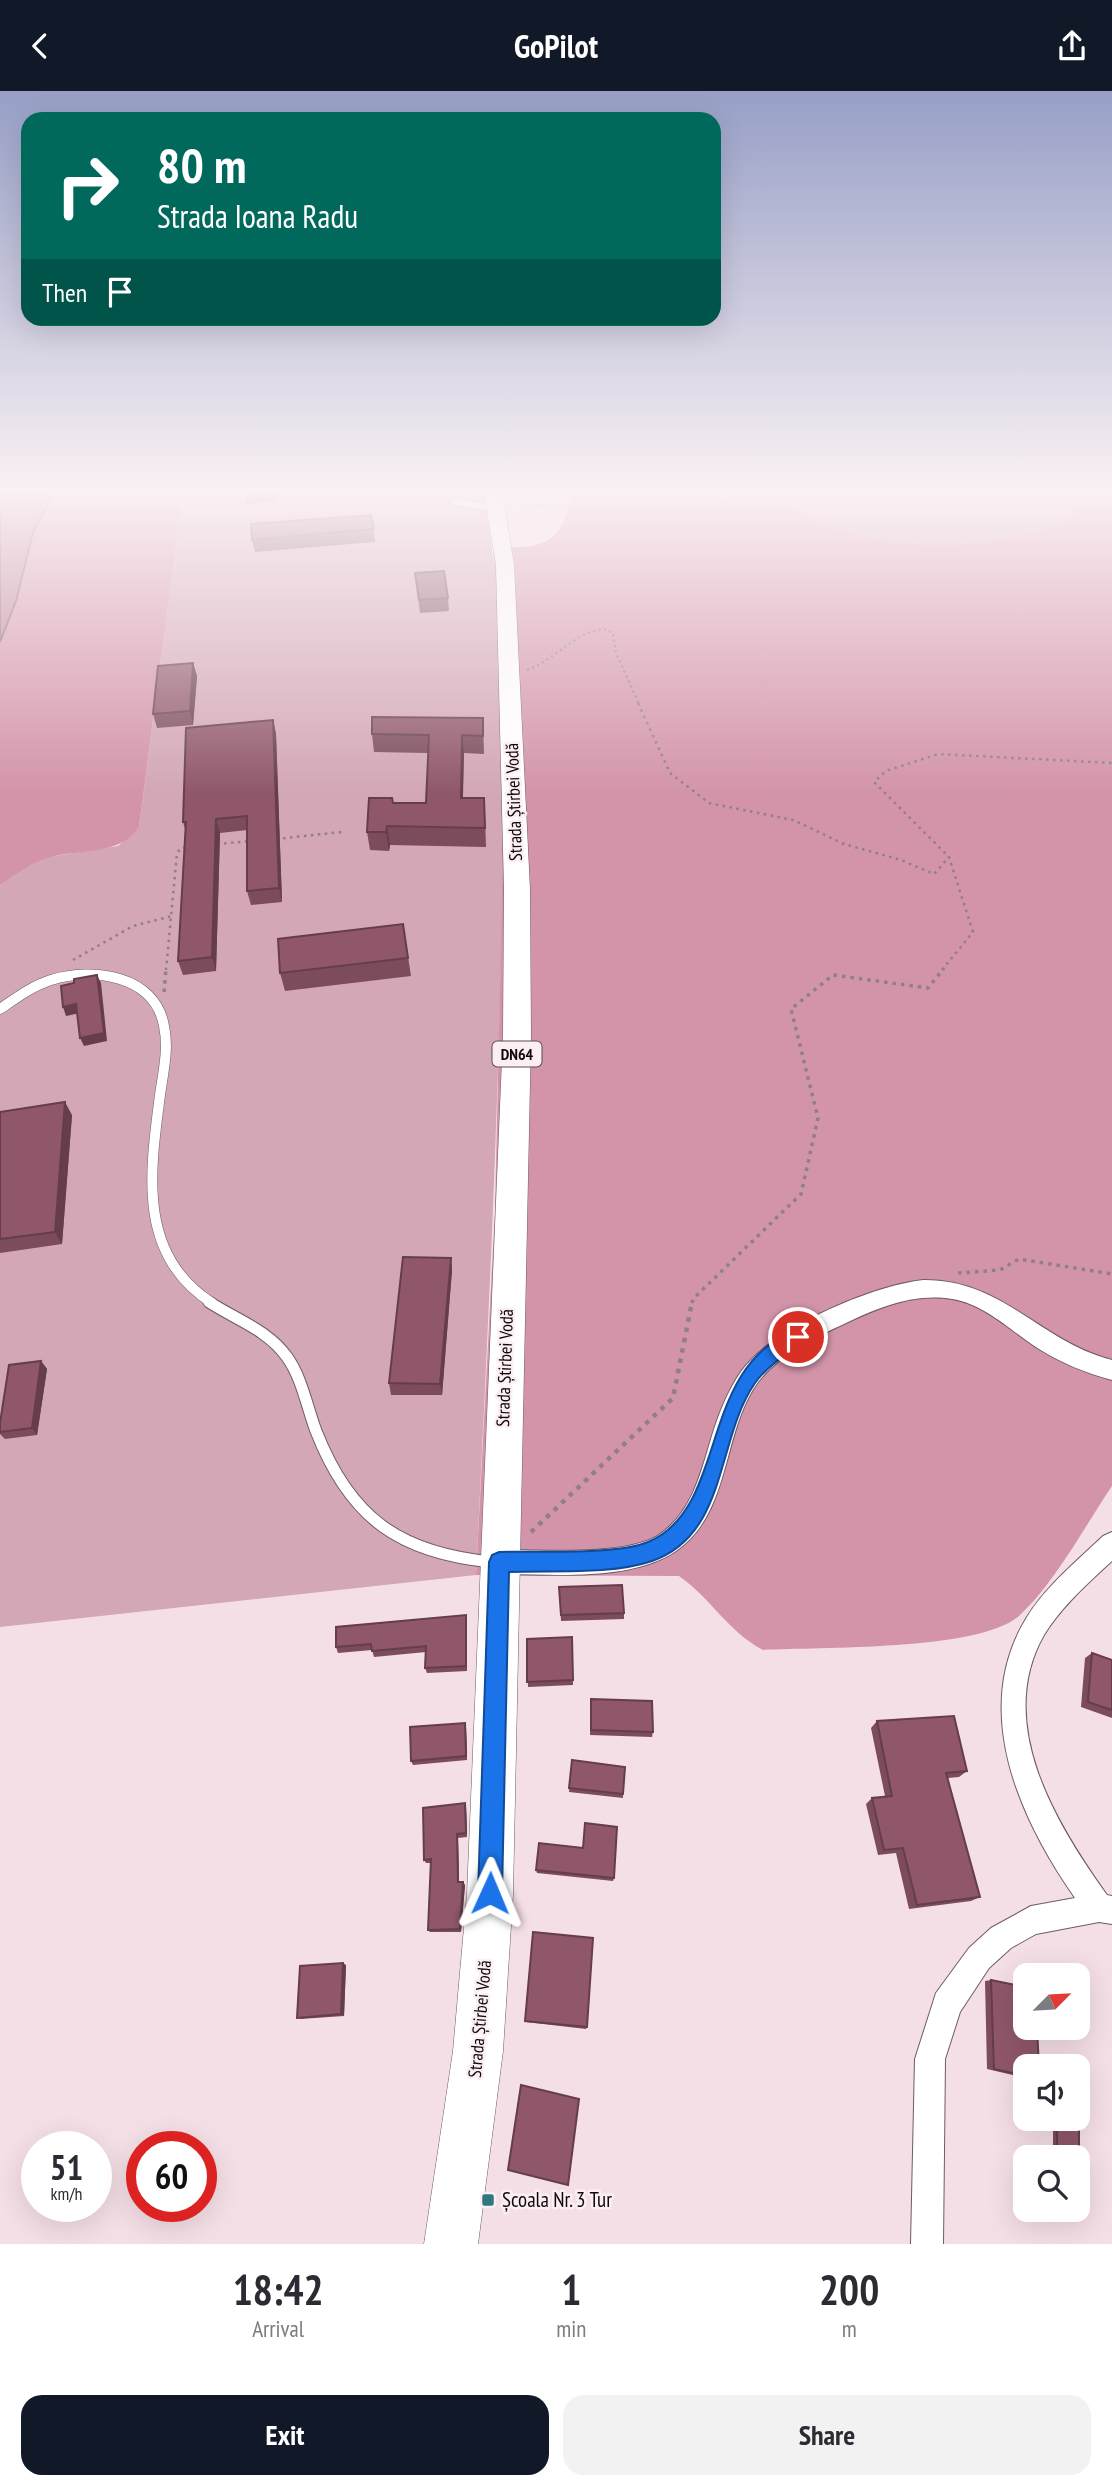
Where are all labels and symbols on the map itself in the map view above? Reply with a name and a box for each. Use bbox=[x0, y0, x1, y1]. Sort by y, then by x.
street label: Strada Știrbei Vodă bbox=[500, 743, 527, 861]
road number: DN64 bbox=[492, 1042, 542, 1067]
pin bbox=[768, 1307, 828, 1367]
street label: Strada Știrbei Vodă bbox=[491, 1309, 518, 1427]
position arrow bbox=[453, 1856, 527, 1930]
street label: Strada Știrbei Vodă bbox=[463, 1959, 496, 2079]
north arrow bbox=[1013, 1963, 1090, 2041]
speed limit sign: 60 bbox=[126, 2131, 217, 2222]
place label: Școala Nr. 3 Tur bbox=[502, 2186, 612, 2213]
marker: Școala Nr. 3 Tur bbox=[480, 2192, 496, 2208]

